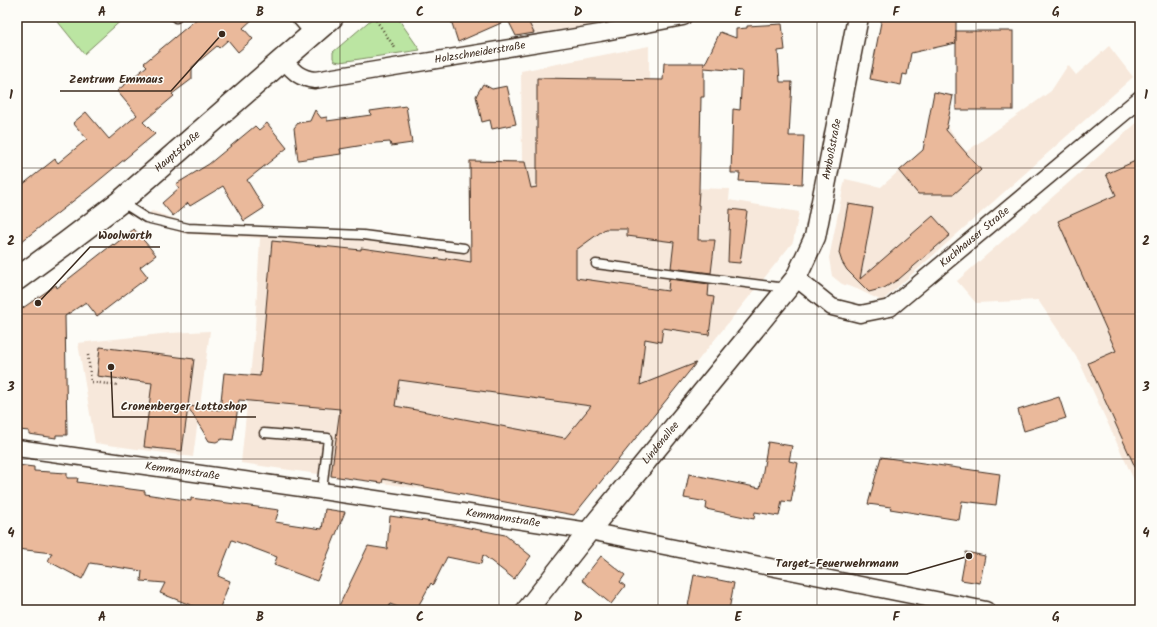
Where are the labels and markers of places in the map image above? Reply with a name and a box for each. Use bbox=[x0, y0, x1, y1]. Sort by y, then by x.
callout: Zentrum Emmaus bbox=[60, 67, 171, 91]
callout: Woolworth bbox=[90, 223, 160, 247]
callout: Cronenberger Lottoshop bbox=[113, 393, 256, 417]
callout: Target-Feuerwehrmann bbox=[767, 550, 907, 574]

